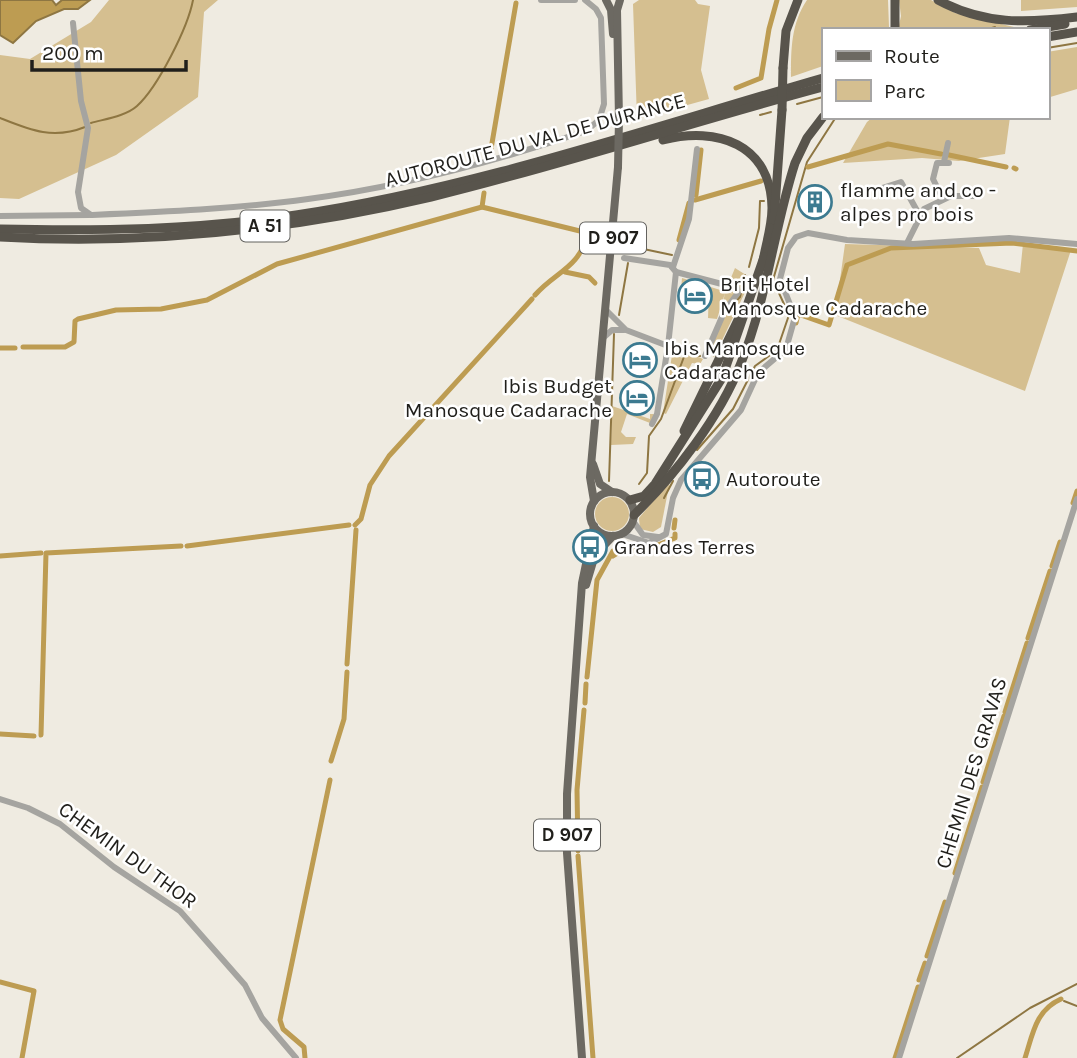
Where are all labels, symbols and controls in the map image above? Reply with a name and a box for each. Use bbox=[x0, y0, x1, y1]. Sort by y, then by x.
scale bar bbox=[32, 28, 186, 72]
legend bbox=[822, 28, 1049, 119]
text: 200 m bbox=[42, 41, 104, 65]
text: Route bbox=[884, 44, 940, 68]
text: Parc bbox=[884, 79, 926, 103]
street label: AUTOROUTE DU VAL DE DURANCE bbox=[382, 88, 688, 192]
place label: flamme and co - alpes pro bois bbox=[840, 178, 996, 226]
building icon: flamme and co - alpes pro bois bbox=[796, 183, 834, 221]
road number: A 51 bbox=[240, 210, 290, 242]
road number: D 907 bbox=[580, 222, 646, 254]
place label: Brit Hotel Manosque Cadarache bbox=[720, 272, 927, 320]
hotel icon: Brit Hotel Manosque Cadarache bbox=[676, 277, 714, 315]
place label: Ibis Manosque Cadarache bbox=[664, 336, 805, 384]
hotel icon: Ibis Manosque Cadarache bbox=[621, 341, 659, 379]
place label: Ibis Budget Manosque Cadarache bbox=[405, 374, 612, 422]
hotel icon: Ibis Budget Manosque Cadarache bbox=[618, 379, 656, 417]
bus stop icon: Autoroute bbox=[683, 460, 721, 498]
place label: Autoroute bbox=[726, 467, 821, 491]
bus stop icon: Grandes Terres bbox=[571, 528, 609, 566]
place label: Grandes Terres bbox=[614, 535, 755, 559]
street label: CHEMIN DES GRAVAS bbox=[930, 674, 1012, 872]
street label: CHEMIN DU THOR bbox=[54, 797, 202, 913]
road number: D 907 bbox=[534, 820, 600, 850]

